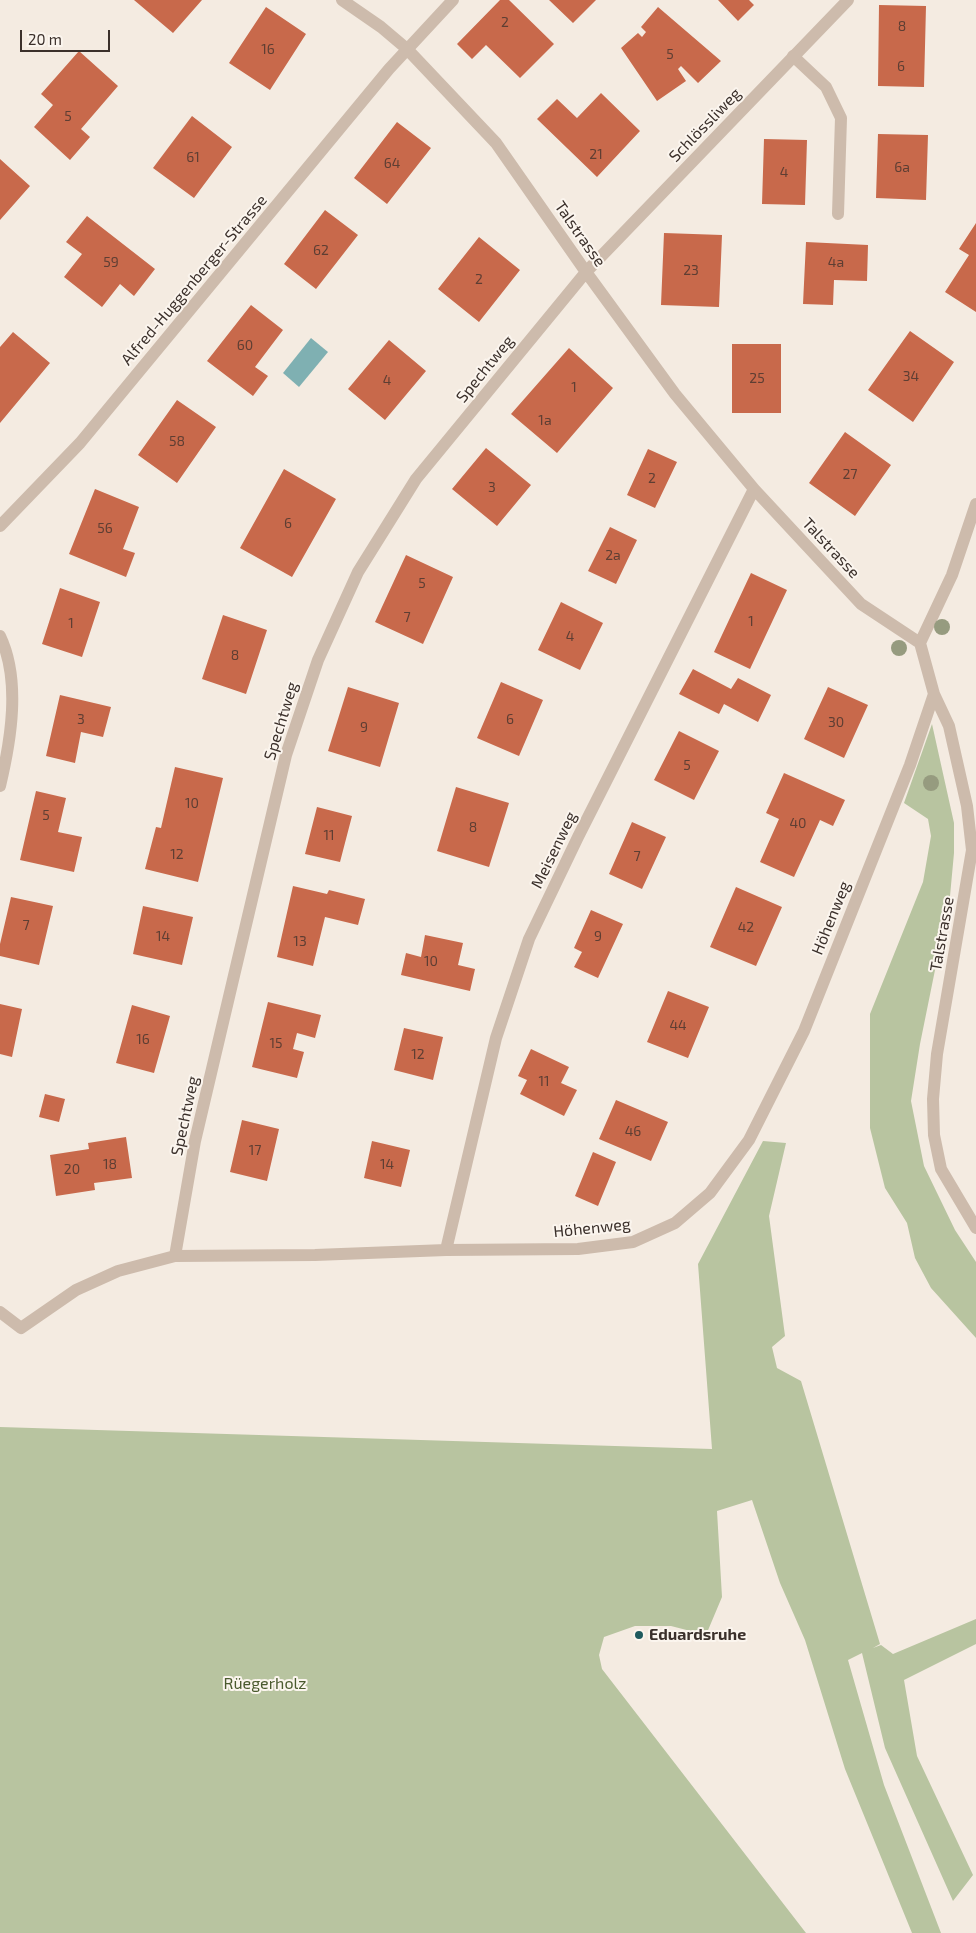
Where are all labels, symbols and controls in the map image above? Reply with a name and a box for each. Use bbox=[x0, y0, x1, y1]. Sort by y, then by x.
house number: 2 bbox=[501, 14, 509, 30]
house number: 8 bbox=[898, 18, 906, 34]
scale bar bbox=[22, 20, 112, 52]
text: 20 m bbox=[28, 30, 62, 48]
house number: 16 bbox=[261, 41, 275, 57]
house number: 5 bbox=[666, 46, 674, 62]
house number: 6 bbox=[897, 58, 905, 74]
street label: Schlössliweg bbox=[665, 84, 745, 166]
house number: 5 bbox=[64, 108, 72, 124]
house number: 21 bbox=[589, 146, 603, 162]
house number: 61 bbox=[186, 149, 200, 165]
house number: 64 bbox=[384, 155, 400, 171]
house number: 6a bbox=[894, 159, 910, 175]
house number: 4 bbox=[780, 164, 788, 180]
street label: Alfred-Huggenberger-Strasse bbox=[117, 191, 271, 369]
street label: Talstrasse bbox=[550, 198, 610, 270]
house number: 62 bbox=[313, 242, 329, 258]
house number: 59 bbox=[103, 254, 119, 270]
house number: 4a bbox=[828, 254, 844, 270]
house number: 23 bbox=[683, 262, 699, 278]
house number: 2 bbox=[475, 271, 483, 287]
street label: Spechtweg bbox=[452, 332, 518, 406]
house number: 60 bbox=[237, 337, 253, 353]
house number: 34 bbox=[903, 368, 919, 384]
house number: 25 bbox=[749, 370, 765, 386]
house number: 4 bbox=[383, 372, 391, 388]
house number: 1 bbox=[571, 379, 577, 395]
house number: 1a bbox=[538, 412, 552, 428]
house number: 58 bbox=[169, 433, 185, 449]
house number: 27 bbox=[842, 466, 858, 482]
house number: 2 bbox=[648, 470, 656, 486]
house number: 3 bbox=[488, 479, 496, 495]
street label: Talstrasse bbox=[798, 514, 864, 582]
house number: 6 bbox=[284, 515, 292, 531]
house number: 56 bbox=[97, 520, 113, 536]
house number: 2a bbox=[605, 547, 621, 563]
house number: 5 bbox=[418, 575, 426, 591]
house number: 7 bbox=[403, 609, 411, 625]
house number: 1 bbox=[748, 613, 754, 629]
house number: 1 bbox=[68, 615, 74, 631]
house number: 4 bbox=[566, 628, 574, 644]
house number: 8 bbox=[231, 647, 239, 663]
street label: Spechtweg bbox=[260, 680, 302, 762]
house number: 3 bbox=[77, 711, 85, 727]
house number: 6 bbox=[506, 711, 514, 727]
house number: 30 bbox=[828, 714, 844, 730]
house number: 9 bbox=[360, 719, 368, 735]
house number: 5 bbox=[683, 757, 691, 773]
house number: 10 bbox=[185, 795, 199, 811]
house number: 5 bbox=[42, 807, 50, 823]
street label: Meisenweg bbox=[527, 808, 581, 892]
house number: 40 bbox=[789, 815, 807, 831]
house number: 8 bbox=[469, 819, 477, 835]
house number: 11 bbox=[323, 827, 335, 843]
house number: 12 bbox=[170, 846, 184, 862]
house number: 7 bbox=[633, 848, 641, 864]
street label: Höhenweg bbox=[808, 878, 854, 958]
street label: Talstrasse bbox=[926, 895, 958, 973]
house number: 7 bbox=[22, 917, 30, 933]
house number: 42 bbox=[738, 919, 754, 935]
house number: 14 bbox=[156, 928, 170, 944]
house number: 9 bbox=[594, 928, 602, 944]
house number: 13 bbox=[293, 933, 307, 949]
house number: 10 bbox=[424, 953, 438, 969]
house number: 44 bbox=[669, 1017, 687, 1033]
house number: 16 bbox=[136, 1031, 150, 1047]
house number: 15 bbox=[269, 1035, 283, 1051]
house number: 12 bbox=[411, 1046, 425, 1062]
house number: 11 bbox=[538, 1073, 550, 1089]
street label: Spechtweg bbox=[167, 1075, 203, 1157]
house number: 46 bbox=[625, 1123, 641, 1139]
house number: 17 bbox=[249, 1142, 261, 1158]
house number: 18 bbox=[103, 1156, 117, 1172]
house number: 14 bbox=[380, 1156, 394, 1172]
house number: 20 bbox=[64, 1161, 80, 1177]
street label: Höhenweg bbox=[552, 1214, 632, 1242]
place label: Eduardsruhe bbox=[649, 1625, 746, 1645]
marker: Eduardsruhe bbox=[633, 1629, 645, 1641]
park label: Rüegerholz bbox=[224, 1674, 306, 1694]

